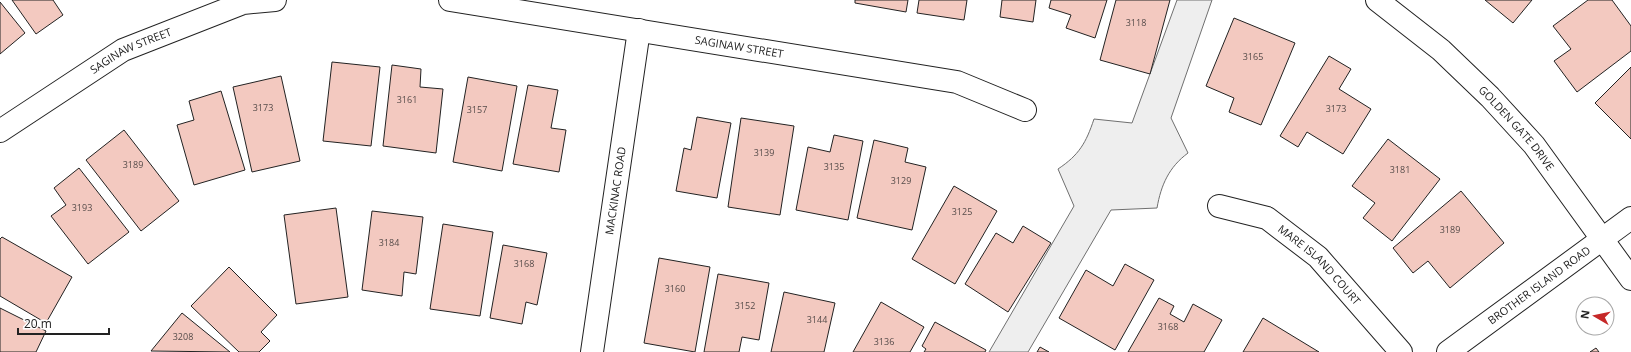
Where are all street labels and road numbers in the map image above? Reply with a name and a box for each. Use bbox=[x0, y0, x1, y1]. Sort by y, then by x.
street label: SAGINAW STREET bbox=[87, 24, 174, 77]
street label: SAGINAW STREET bbox=[694, 32, 785, 61]
street label: GOLDEN GATE DRIVE bbox=[1476, 82, 1558, 173]
street label: MACKINAC ROAD bbox=[601, 145, 629, 236]
street label: MARE ISLAND COURT bbox=[1275, 221, 1364, 308]
street label: BROTHER ISLAND ROAD bbox=[1486, 243, 1594, 327]

